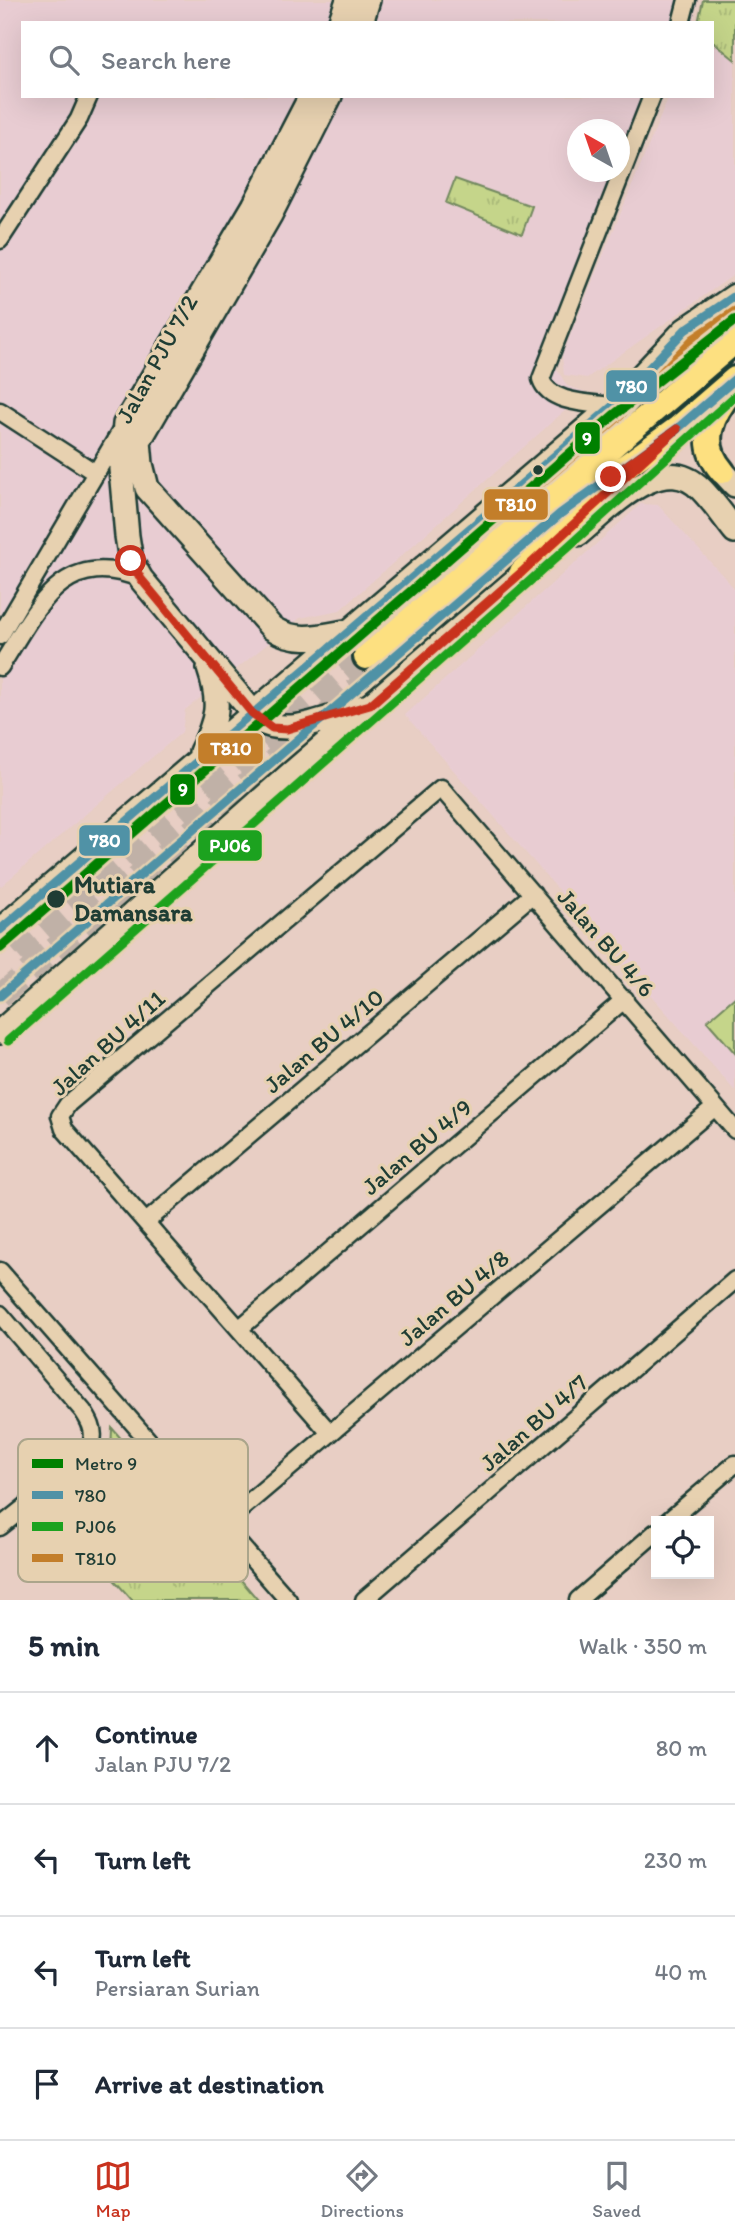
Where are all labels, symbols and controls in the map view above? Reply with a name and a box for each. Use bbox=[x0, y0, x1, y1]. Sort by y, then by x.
search box bbox=[21, 21, 714, 98]
icon: search bbox=[45, 41, 83, 79]
text: Search here bbox=[101, 44, 231, 76]
north arrow bbox=[567, 119, 630, 182]
street label: Jalan PJU 7/2 bbox=[109, 289, 204, 428]
line badge: 780 bbox=[605, 369, 658, 403]
text: 780 bbox=[615, 375, 648, 398]
line badge: 9 bbox=[574, 421, 601, 455]
text: 9 bbox=[582, 427, 592, 450]
route end bbox=[595, 461, 626, 492]
unlabelled marker bbox=[531, 463, 545, 477]
line badge: T810 bbox=[483, 488, 549, 521]
text: T810 bbox=[494, 493, 537, 516]
route start bbox=[115, 545, 146, 576]
line badge: T810 bbox=[197, 732, 264, 765]
text: T810 bbox=[209, 737, 252, 760]
line badge: 9 bbox=[169, 773, 196, 806]
text: 9 bbox=[178, 778, 188, 801]
line badge: 780 bbox=[78, 824, 131, 857]
text: 780 bbox=[88, 829, 121, 852]
line badge: PJ06 bbox=[197, 829, 263, 862]
text: PJ06 bbox=[209, 834, 251, 857]
place label: Mutiara Damansara bbox=[74, 870, 193, 927]
street label: Jalan BU 4/6 bbox=[551, 883, 661, 1003]
marker: Mutiara Damansara bbox=[45, 888, 67, 910]
street label: Jalan BU 4/10 bbox=[258, 982, 389, 1099]
street label: Jalan BU 4/11 bbox=[45, 984, 171, 1102]
street label: Jalan BU 4/9 bbox=[356, 1092, 477, 1201]
street label: Jalan BU 4/8 bbox=[393, 1243, 515, 1352]
street label: Jalan BU 4/7 bbox=[474, 1368, 594, 1477]
legend bbox=[18, 1439, 248, 1582]
text: Metro 9 bbox=[75, 1452, 137, 1475]
text: 780 bbox=[75, 1484, 107, 1507]
text: PJ06 bbox=[75, 1515, 116, 1538]
map controls bbox=[651, 1516, 714, 1579]
button: locate bbox=[651, 1516, 714, 1579]
text: T810 bbox=[75, 1547, 117, 1570]
text: 5 min bbox=[28, 1627, 99, 1664]
text: Walk · 350 m bbox=[579, 1632, 707, 1660]
text: Continue bbox=[95, 1718, 198, 1750]
icon: ahead bbox=[28, 1729, 66, 1767]
text: 80 m bbox=[656, 1734, 707, 1762]
text: Jalan PJU 7/2 bbox=[95, 1750, 231, 1778]
icon: left bbox=[28, 1841, 66, 1879]
text: Turn left bbox=[95, 1844, 191, 1876]
text: 230 m bbox=[644, 1846, 707, 1874]
text: Turn left bbox=[95, 1942, 191, 1974]
icon: left bbox=[28, 1953, 66, 1991]
text: 40 m bbox=[654, 1958, 707, 1986]
text: Persiaran Surian bbox=[95, 1974, 260, 2002]
icon: arrive bbox=[28, 2065, 66, 2103]
text: Arrive at destination bbox=[95, 2068, 324, 2100]
tab: Map bbox=[94, 2157, 132, 2222]
tab: Directions bbox=[320, 2157, 404, 2222]
tab: Saved bbox=[592, 2157, 641, 2222]

